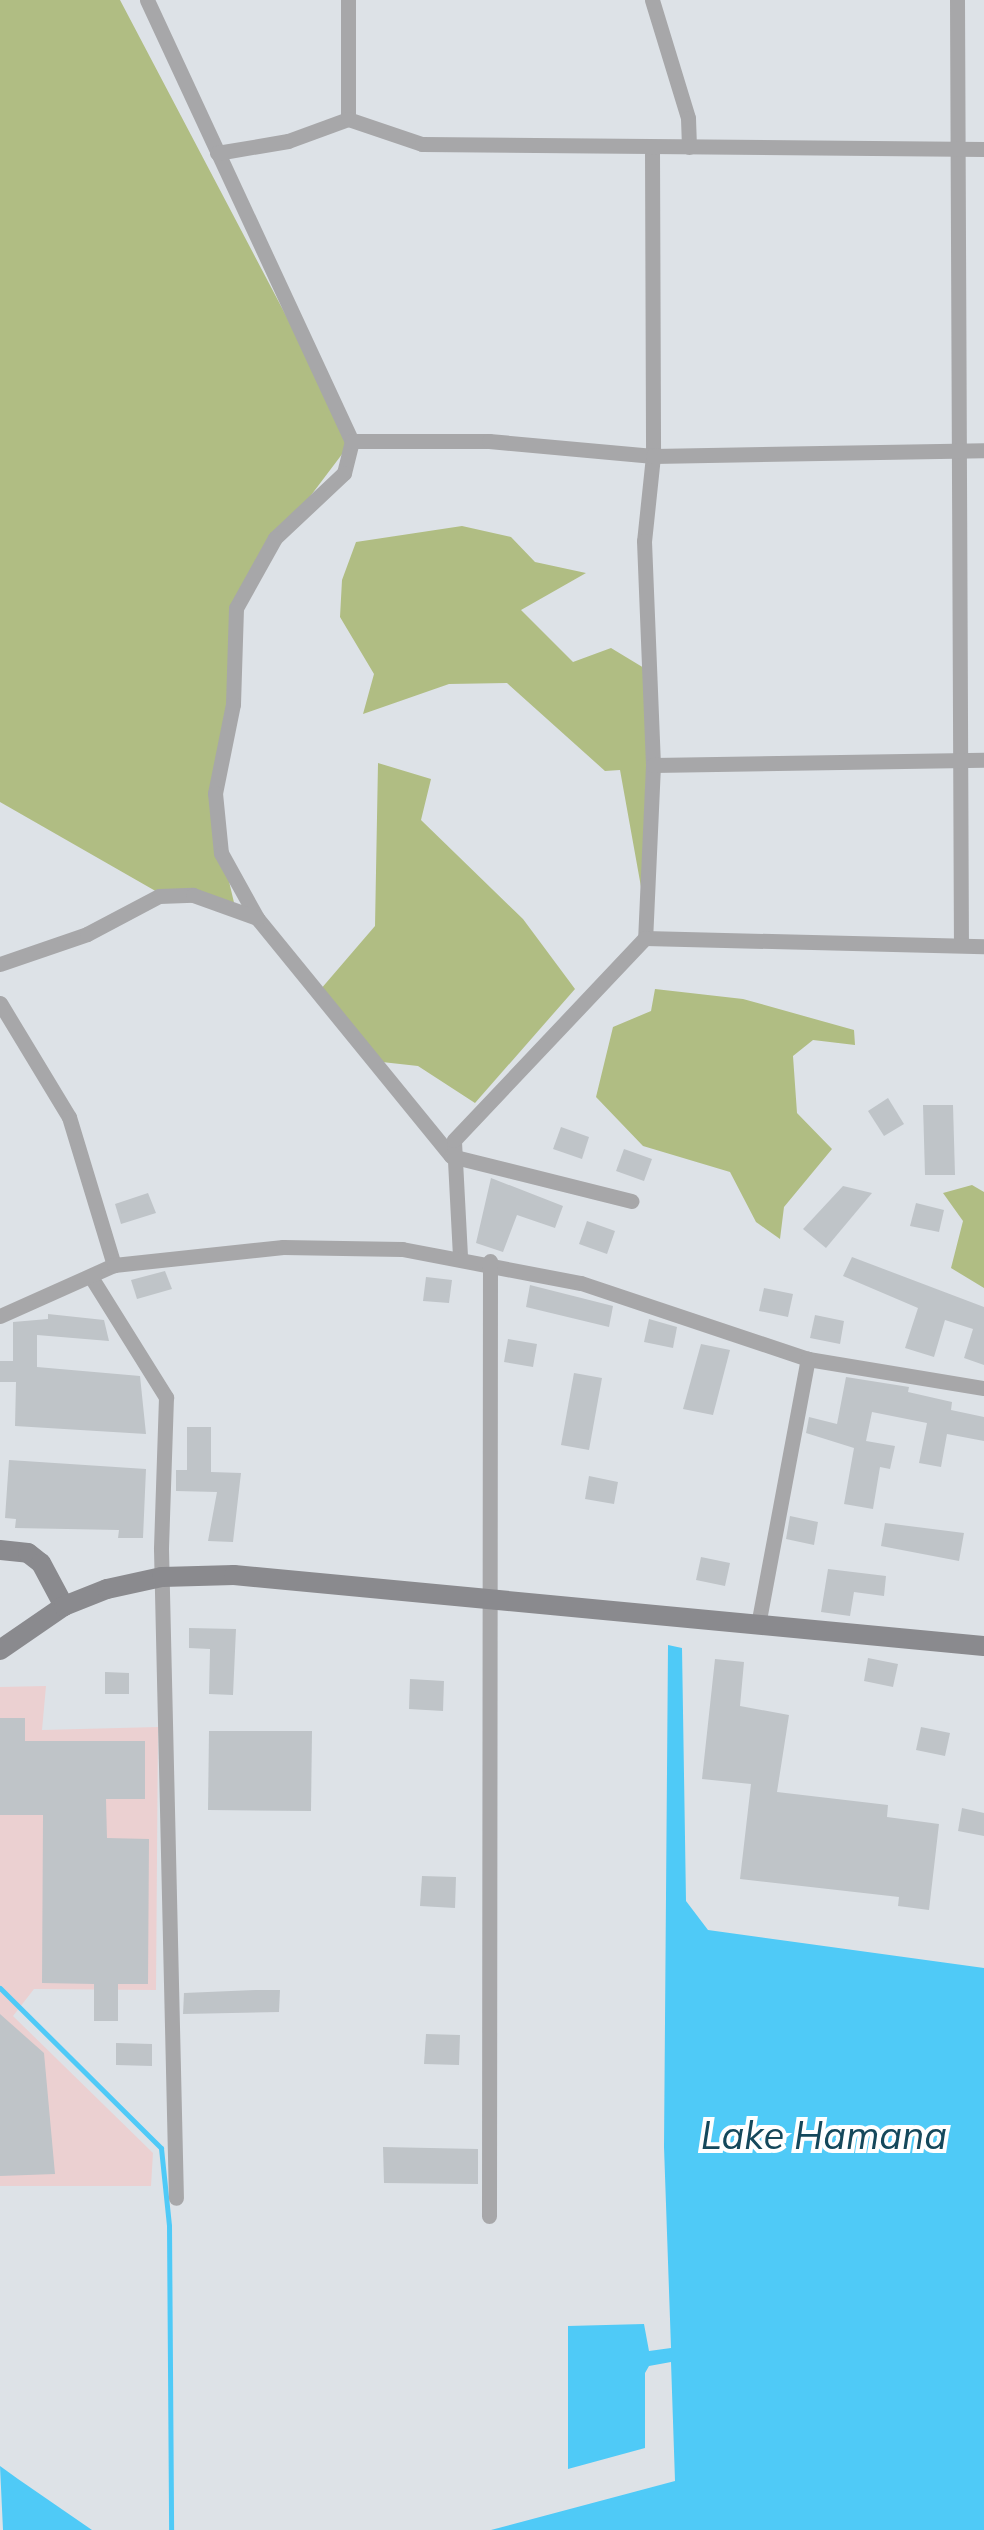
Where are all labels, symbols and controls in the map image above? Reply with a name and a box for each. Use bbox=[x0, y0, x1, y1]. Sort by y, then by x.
water label: Lake Hamana bbox=[701, 2113, 947, 2159]

